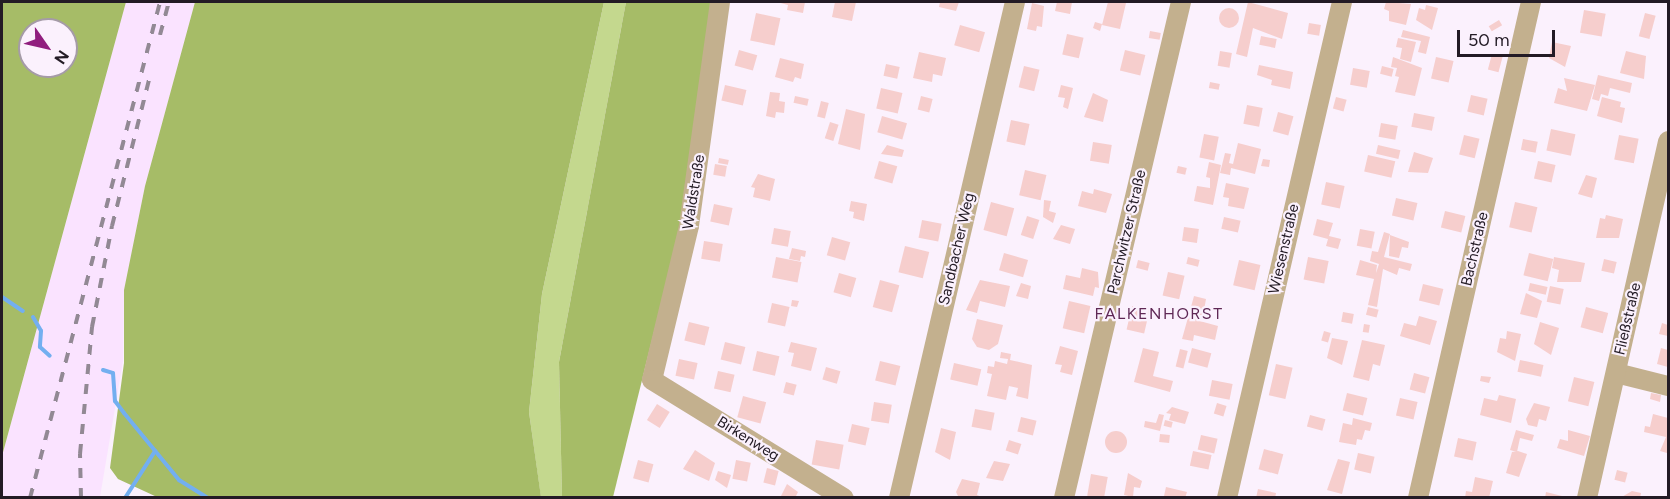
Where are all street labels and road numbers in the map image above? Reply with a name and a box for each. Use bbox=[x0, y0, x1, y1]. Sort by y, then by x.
street label: Waldstraße bbox=[679, 153, 709, 231]
street label: Parchwitzer Straße bbox=[1104, 168, 1150, 296]
street label: Sandbacher Weg bbox=[935, 191, 979, 307]
street label: Wiesenstraße bbox=[1265, 202, 1303, 296]
street label: Bachstraße bbox=[1458, 210, 1492, 288]
street label: Fließstraße bbox=[1611, 281, 1645, 357]
street label: Birkenweg bbox=[714, 413, 782, 465]

